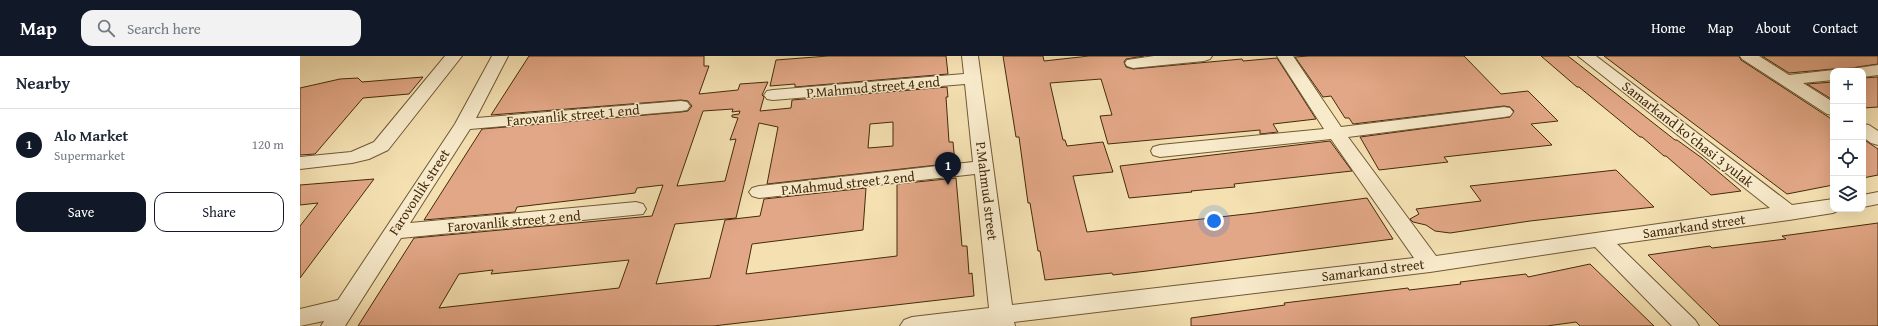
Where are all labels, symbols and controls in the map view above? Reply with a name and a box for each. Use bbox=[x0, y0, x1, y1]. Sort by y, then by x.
search box bbox=[81, 10, 361, 46]
text: Map bbox=[20, 14, 57, 42]
icon: search bbox=[95, 17, 117, 39]
text: Search here bbox=[127, 18, 201, 39]
text: Home bbox=[1651, 18, 1686, 38]
text: Map bbox=[1708, 18, 1733, 38]
text: About bbox=[1755, 18, 1791, 38]
text: Contact bbox=[1813, 18, 1858, 38]
map controls bbox=[1830, 68, 1866, 212]
button: + bbox=[1830, 68, 1866, 104]
text: Nearby bbox=[16, 70, 70, 95]
street label: P.Mahmud street 4 end bbox=[805, 71, 941, 103]
street label: Samarkand ko'chasi 3 yulak bbox=[1618, 76, 1759, 192]
street label: Farovanlik street 1 end bbox=[506, 99, 641, 131]
button: − bbox=[1830, 104, 1866, 140]
text: Alo Market bbox=[54, 125, 128, 146]
text: 1 bbox=[26, 135, 32, 154]
text: 120 m bbox=[252, 135, 284, 154]
button: locate bbox=[1830, 140, 1866, 176]
street label: P.Mahmud street bbox=[971, 141, 1003, 242]
street label: Farovonlik street bbox=[384, 145, 454, 239]
text: Supermarket bbox=[54, 146, 125, 165]
pin: 1 bbox=[935, 152, 961, 185]
street label: P.Mahmud street 2 end bbox=[780, 166, 916, 200]
button: layers bbox=[1830, 176, 1866, 212]
button: Save bbox=[16, 192, 146, 232]
button: Share bbox=[154, 192, 284, 232]
street label: Farovanlik street 2 end bbox=[447, 205, 582, 237]
street label: Samarkand street bbox=[1641, 209, 1747, 243]
your location bbox=[1204, 211, 1224, 231]
street label: Samarkand street bbox=[1320, 254, 1426, 286]

